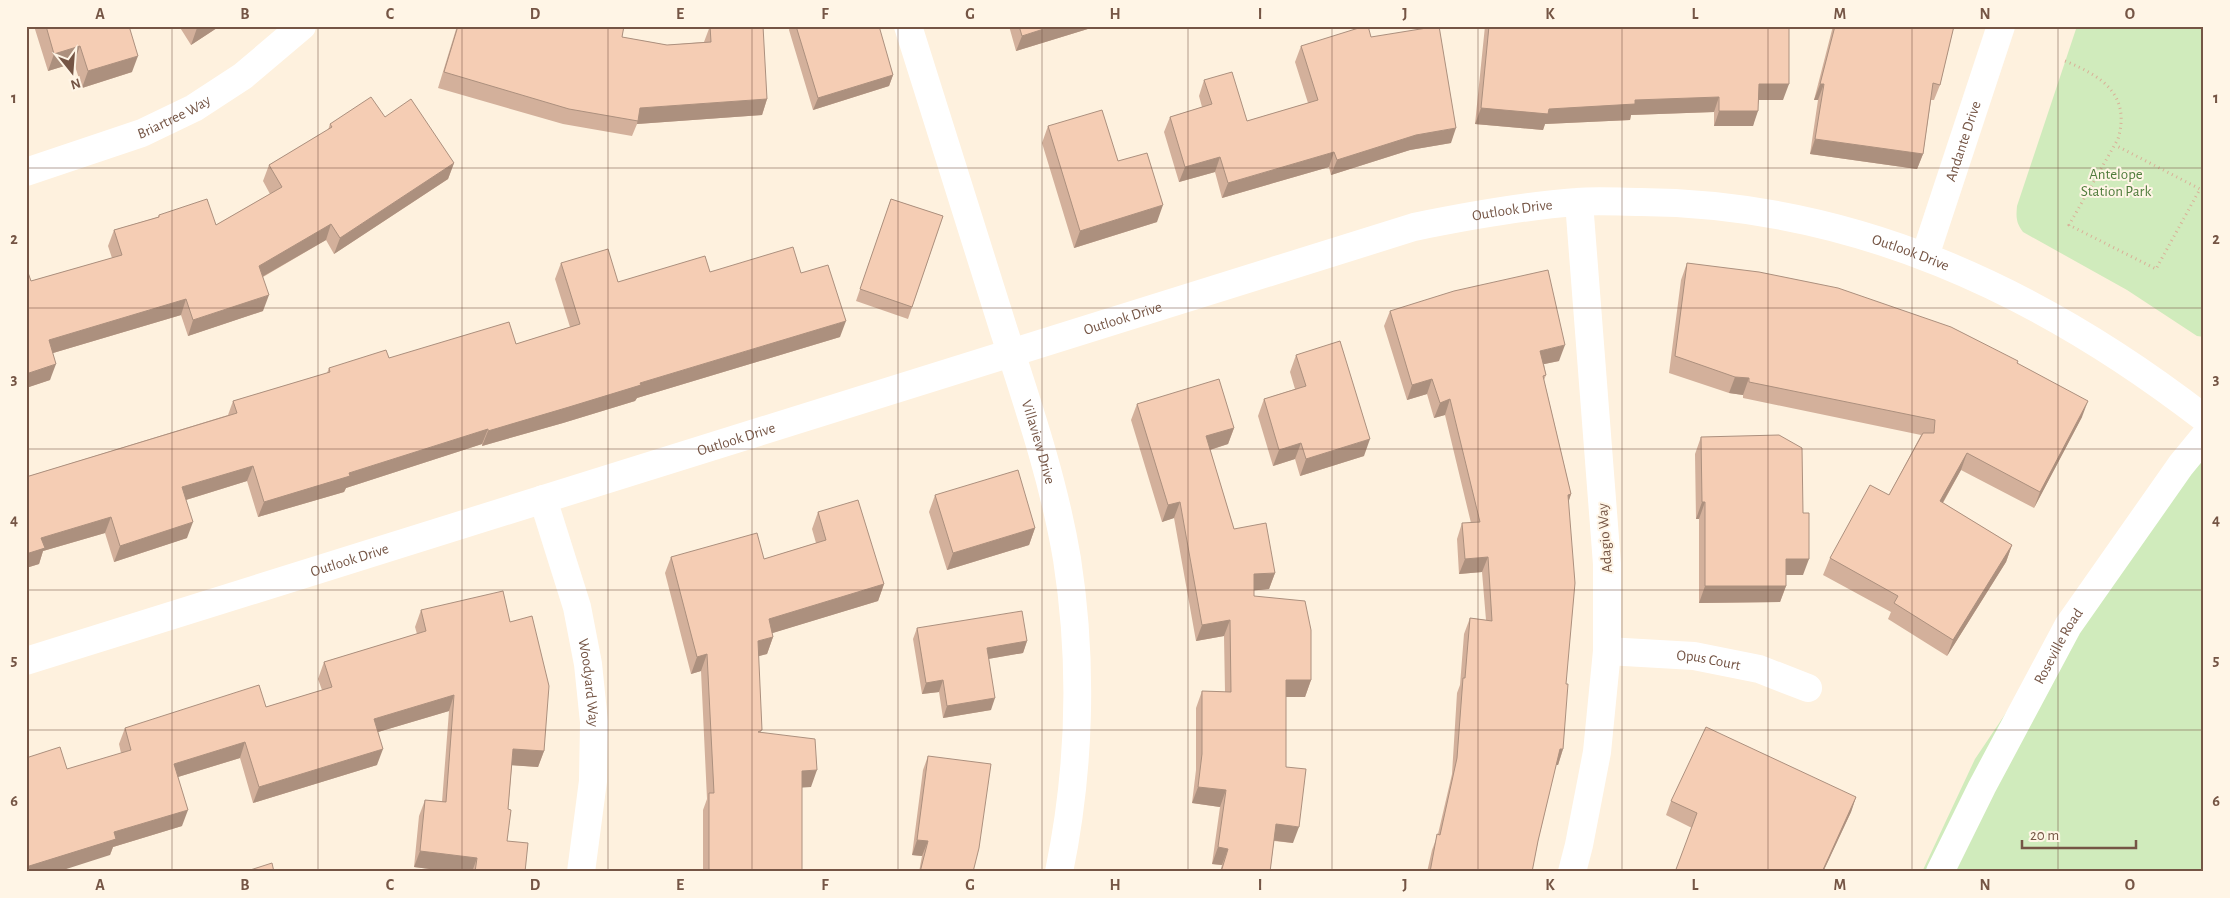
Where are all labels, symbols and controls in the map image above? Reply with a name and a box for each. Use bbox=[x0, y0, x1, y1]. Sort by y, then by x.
text: A bbox=[95, 6, 105, 22]
text: B bbox=[240, 6, 250, 22]
text: C bbox=[386, 6, 395, 22]
text: D bbox=[530, 6, 541, 22]
text: E bbox=[676, 6, 684, 22]
text: F bbox=[821, 6, 829, 22]
text: G bbox=[965, 6, 975, 22]
text: H bbox=[1109, 6, 1121, 22]
text: I bbox=[1258, 6, 1262, 22]
text: J bbox=[1402, 6, 1408, 22]
text: K bbox=[1545, 6, 1555, 22]
text: L bbox=[1692, 6, 1699, 22]
text: M bbox=[1834, 6, 1846, 22]
text: N bbox=[1979, 6, 1991, 22]
text: O bbox=[2125, 6, 2135, 22]
north arrow bbox=[48, 48, 98, 98]
text: N bbox=[69, 75, 82, 92]
text: 1 bbox=[11, 90, 17, 106]
text: 1 bbox=[2213, 90, 2219, 106]
street label: Briartree Way bbox=[136, 92, 214, 141]
street label: Andante Drive bbox=[1943, 99, 1983, 183]
park label: Antelope Station Park bbox=[2081, 167, 2151, 199]
street label: Outlook Drive bbox=[1471, 197, 1553, 223]
text: 2 bbox=[10, 231, 18, 247]
street label: Outlook Drive bbox=[1870, 231, 1952, 273]
text: 2 bbox=[2212, 231, 2220, 247]
street label: Outlook Drive bbox=[1082, 299, 1164, 337]
text: 3 bbox=[11, 371, 18, 387]
text: 3 bbox=[2213, 371, 2220, 387]
street label: Villaview Drive bbox=[1019, 398, 1058, 486]
street label: Outlook Drive bbox=[695, 420, 777, 458]
street label: Adagio Way bbox=[1595, 502, 1615, 573]
text: 4 bbox=[10, 512, 18, 528]
text: 4 bbox=[2212, 512, 2220, 528]
street label: Outlook Drive bbox=[309, 541, 391, 579]
street label: Roseville Road bbox=[2031, 605, 2086, 686]
street label: Woodyard Way bbox=[576, 637, 602, 728]
street label: Opus Court bbox=[1676, 648, 1742, 673]
text: 5 bbox=[11, 652, 18, 668]
text: 5 bbox=[2213, 652, 2220, 668]
text: 6 bbox=[10, 793, 18, 809]
text: 6 bbox=[2212, 793, 2220, 809]
scale bar bbox=[2022, 818, 2136, 850]
text: 20 m bbox=[2030, 828, 2059, 843]
text: A bbox=[95, 877, 105, 893]
text: B bbox=[240, 877, 250, 893]
text: C bbox=[386, 877, 395, 893]
text: D bbox=[530, 877, 541, 893]
text: E bbox=[676, 877, 684, 893]
text: F bbox=[821, 877, 829, 893]
text: G bbox=[965, 877, 975, 893]
text: H bbox=[1109, 877, 1121, 893]
text: I bbox=[1258, 877, 1262, 893]
text: J bbox=[1402, 877, 1408, 893]
text: K bbox=[1545, 877, 1555, 893]
text: L bbox=[1692, 877, 1699, 893]
text: M bbox=[1834, 877, 1846, 893]
text: N bbox=[1979, 877, 1991, 893]
text: O bbox=[2125, 877, 2135, 893]

